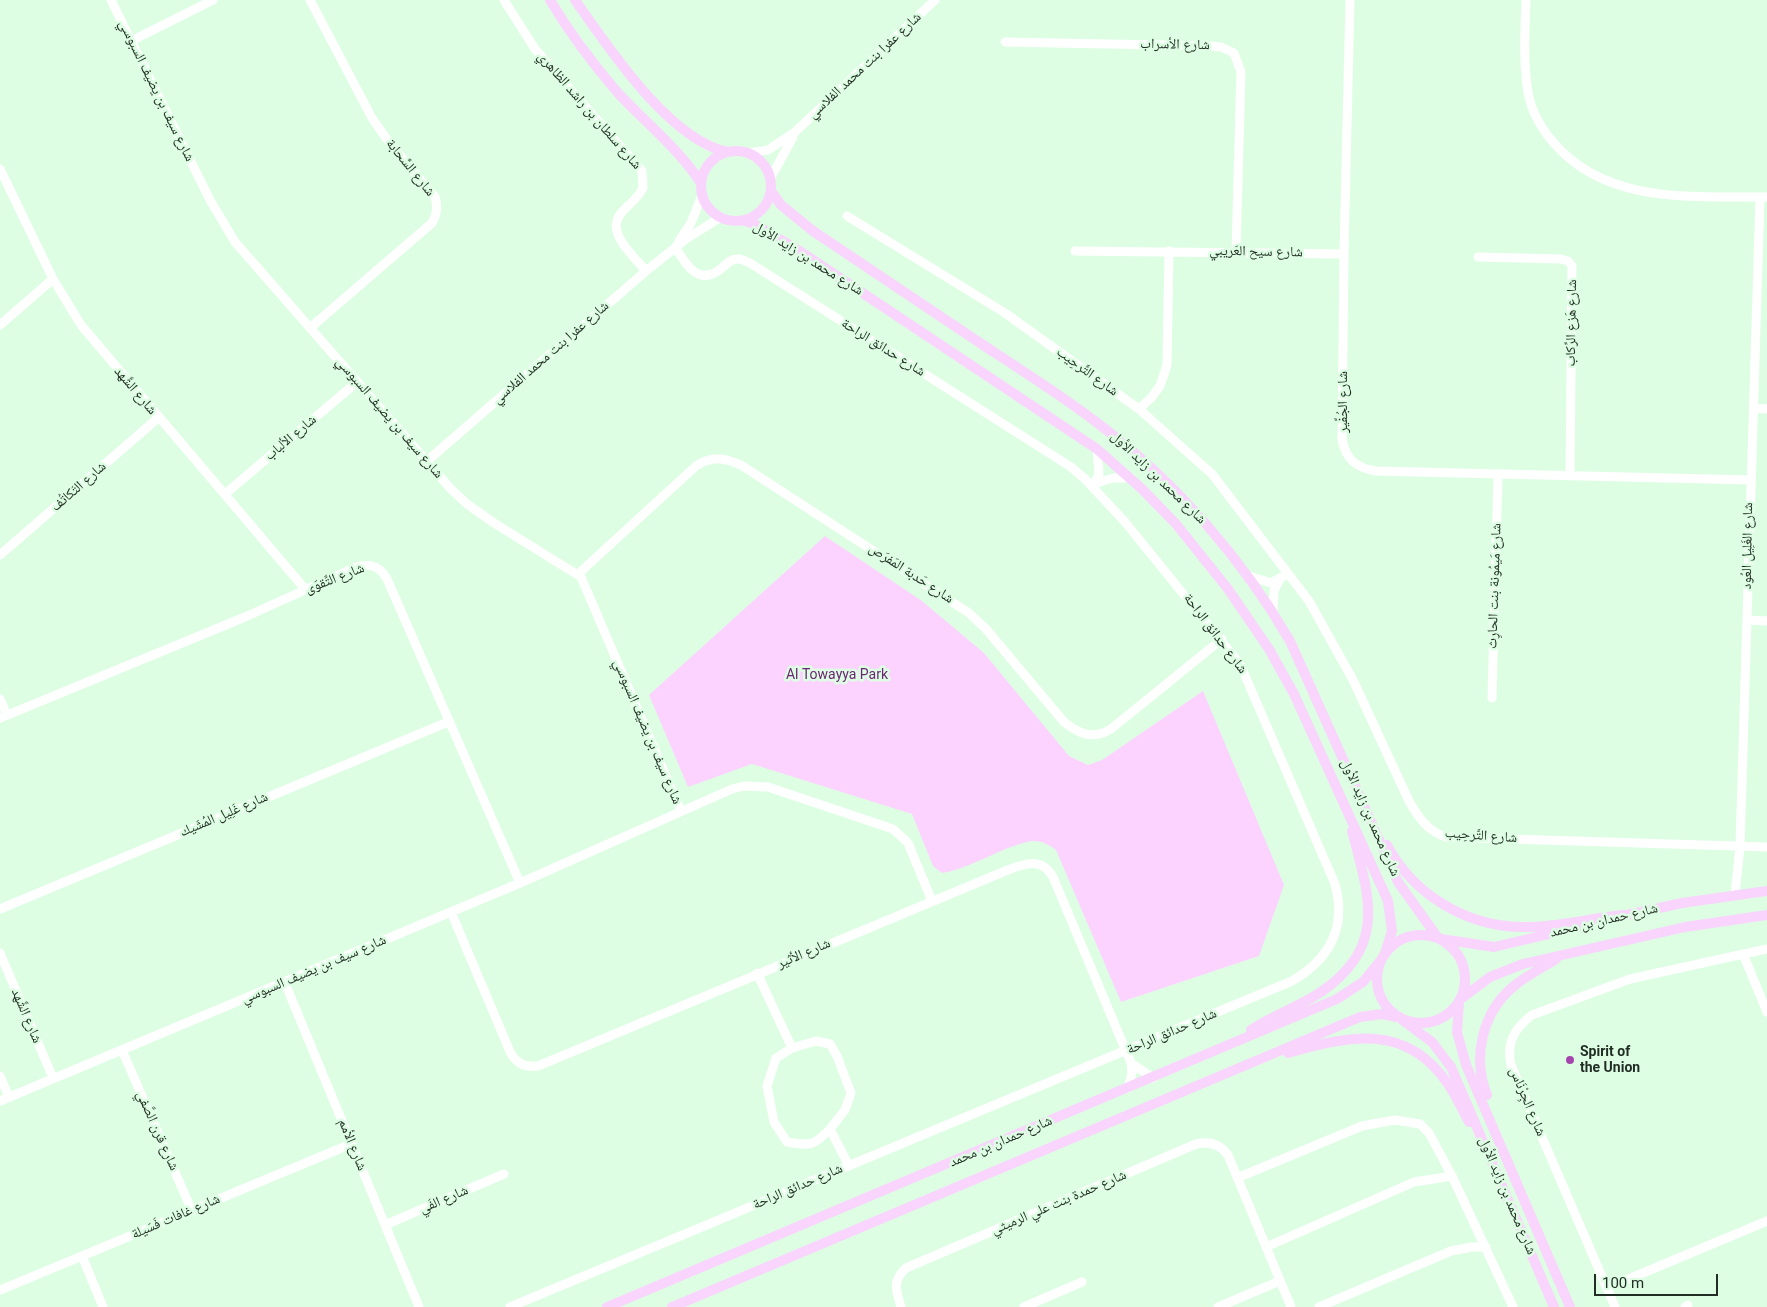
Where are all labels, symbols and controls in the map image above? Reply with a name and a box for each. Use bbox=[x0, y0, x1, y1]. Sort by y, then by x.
street label: شارع عفرا بنت محمد الفلاسي bbox=[805, 9, 925, 123]
street label: شارع سيف بن يضيف السبوسي bbox=[114, 17, 198, 165]
street label: شارع الأسراب bbox=[1140, 36, 1210, 54]
street label: شارع سلطان بن راشد الظاهري bbox=[533, 49, 645, 173]
street label: شارع السَّحابة bbox=[382, 136, 438, 200]
street label: شارع محمد بن زايد الأول bbox=[750, 218, 866, 300]
street label: شارع سيح العَريبي bbox=[1209, 243, 1303, 261]
street label: شارع هَزع الرِّكاب bbox=[1563, 279, 1581, 367]
street label: شارع عفرا بنت محمد الفلاسي bbox=[489, 298, 613, 408]
street label: شارع حدائق الراحة bbox=[838, 315, 928, 381]
street label: شارع التَّرحِيب bbox=[1053, 344, 1121, 400]
street label: شارع سيف بن يضيف السبوسي bbox=[332, 354, 446, 482]
street label: شارع الشَّهد bbox=[110, 364, 160, 418]
street label: شارع الجُفِّير bbox=[1335, 371, 1351, 433]
street label: شارع الألباب bbox=[262, 412, 320, 464]
street label: شارع محمد بن زايد الأول bbox=[1107, 428, 1209, 528]
street label: شارع التَكاتُف bbox=[48, 458, 110, 516]
street label: شارع الغَلِيل العُود bbox=[1739, 502, 1757, 590]
street label: شارع مَيمُونة بنت الحارِث bbox=[1484, 523, 1506, 649]
street label: شارع حَدبة المَفرَص bbox=[865, 540, 957, 608]
street label: شارع التَّقوَى bbox=[303, 560, 367, 598]
street label: شارع حدائق الراحة bbox=[1179, 591, 1251, 677]
street label: شارع سيف بن يضيف السبوسي bbox=[609, 657, 685, 807]
park label: Al Towayya Park bbox=[786, 667, 888, 683]
street label: شارع محمد بن زايد الأول bbox=[1337, 757, 1403, 879]
street label: شارع غَلِيل المُشَيك bbox=[177, 789, 271, 841]
street label: شارع التَّرحِيب bbox=[1444, 825, 1518, 847]
street label: شارع حمدان بن محمد bbox=[1548, 900, 1660, 942]
street label: شارع سيف بن يضيف السبوسي bbox=[239, 932, 389, 1008]
street label: شارع الأثير bbox=[775, 935, 833, 973]
street label: شارع الشَّهد bbox=[7, 986, 45, 1046]
street label: شارع حدائق الراحة bbox=[1125, 1006, 1219, 1058]
place label: Spirit of the Union bbox=[1580, 1044, 1640, 1076]
marker: Spirit of the Union bbox=[1564, 1054, 1576, 1066]
street label: شارع الجِرْنَاس bbox=[1505, 1065, 1549, 1139]
street label: شارع قرن الصَّفي bbox=[132, 1089, 182, 1173]
street label: شارع حمدان بن محمد bbox=[947, 1113, 1055, 1171]
street label: شارع الأمم bbox=[334, 1117, 370, 1173]
street label: شارع محمد بن زايد الأول bbox=[1475, 1135, 1539, 1257]
street label: شارع حدائق الراحة bbox=[751, 1161, 845, 1213]
street label: شارع حمدة بنت علي الرميثي bbox=[989, 1167, 1129, 1239]
street label: شارع الفَي bbox=[417, 1182, 471, 1218]
street label: شارع غافات فَسَيلة bbox=[129, 1191, 223, 1243]
scale bar bbox=[1597, 1264, 1721, 1296]
text: 100 m bbox=[1602, 1274, 1644, 1292]

